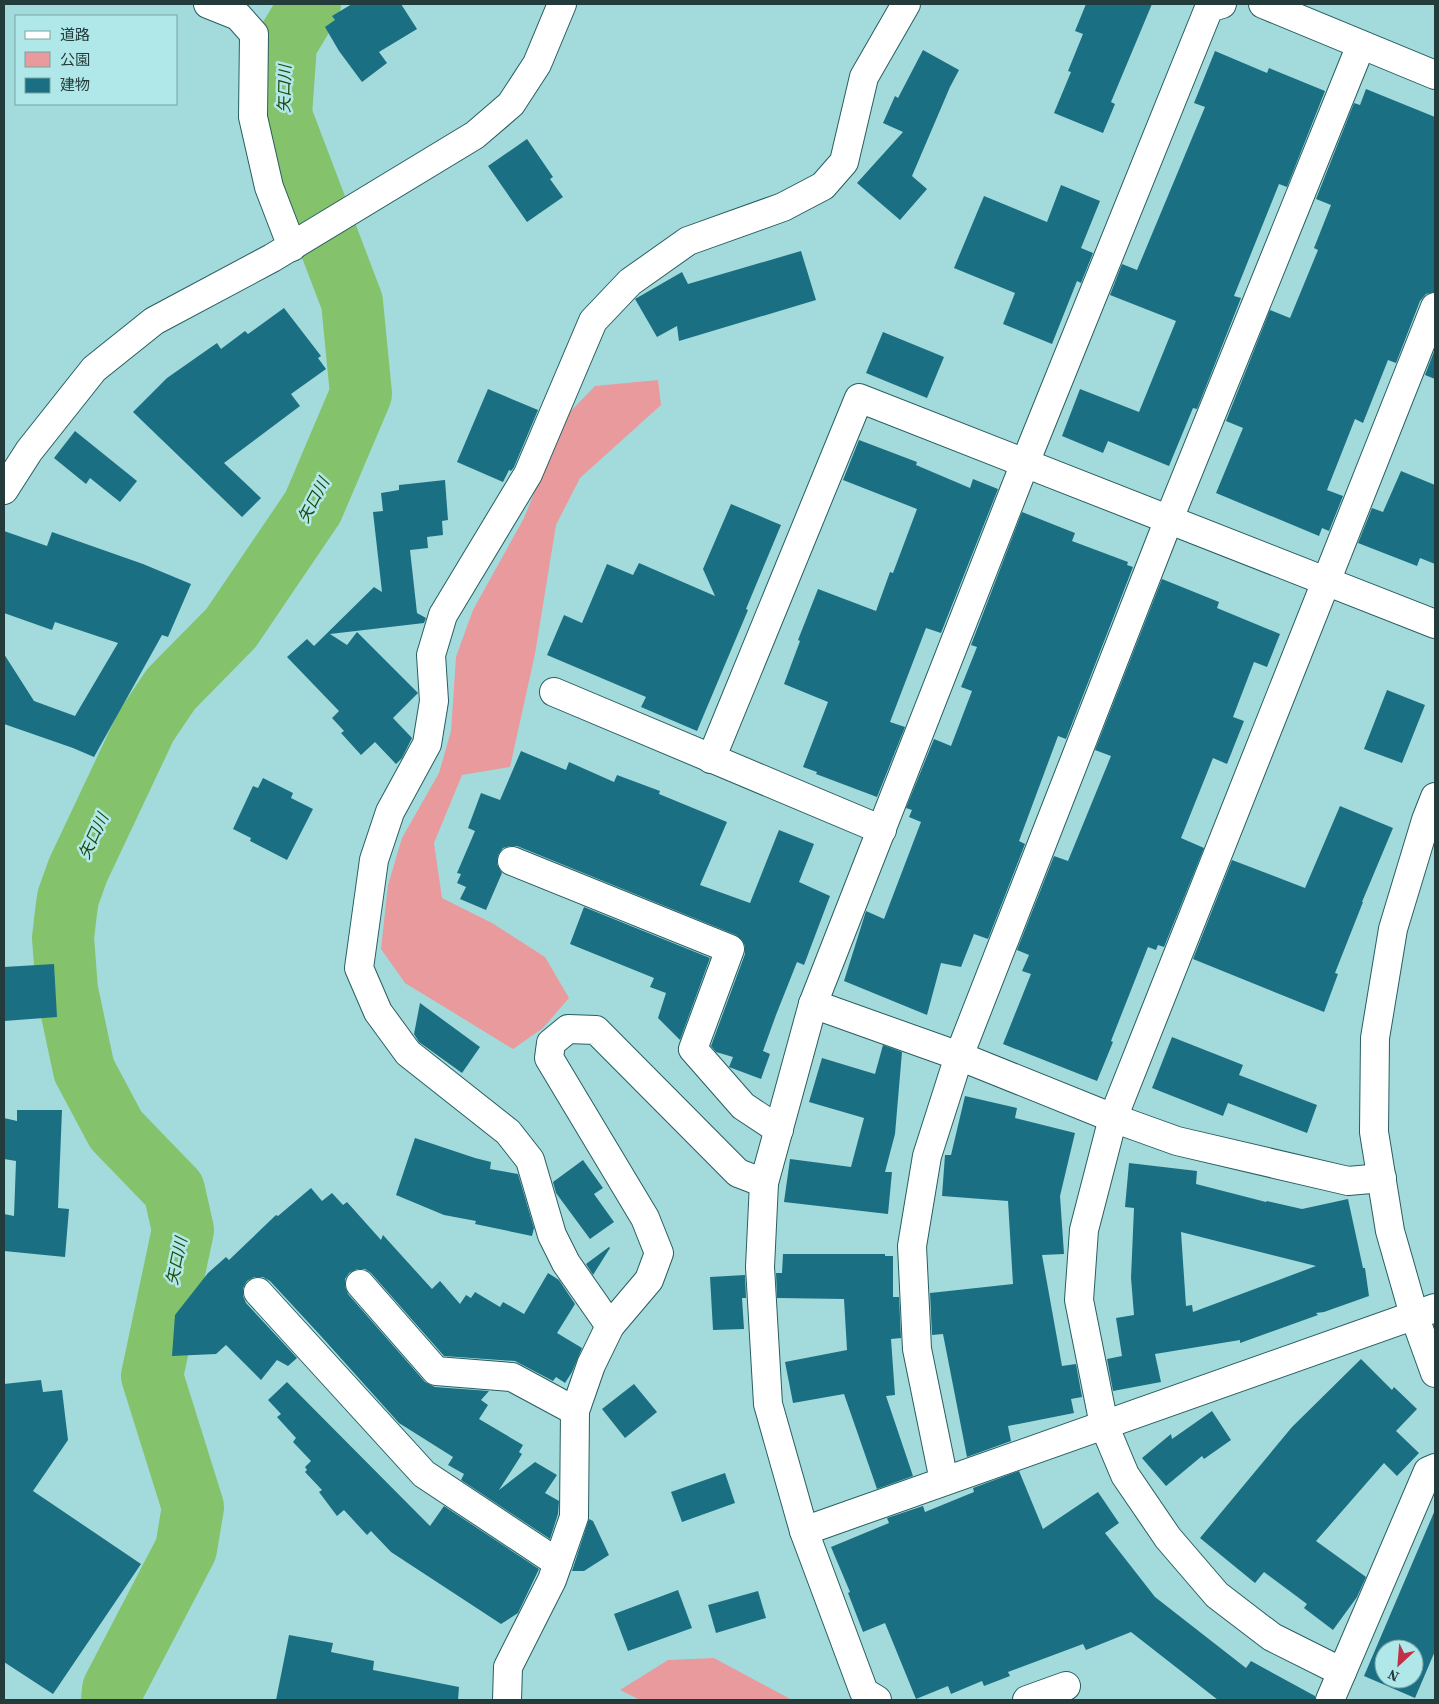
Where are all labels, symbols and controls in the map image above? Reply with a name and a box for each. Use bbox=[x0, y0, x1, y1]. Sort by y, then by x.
legend bbox=[15, 15, 178, 105]
text: 道路 bbox=[60, 24, 90, 45]
text: 公園 bbox=[60, 49, 90, 70]
water label: 矢口川 bbox=[273, 63, 295, 113]
text: 建物 bbox=[60, 74, 90, 95]
water label: 矢口川 bbox=[292, 472, 335, 526]
water label: 矢口川 bbox=[73, 808, 114, 862]
water label: 矢口川 bbox=[160, 1233, 192, 1287]
north arrow bbox=[1374, 1639, 1424, 1689]
text: N bbox=[1384, 1664, 1402, 1687]

